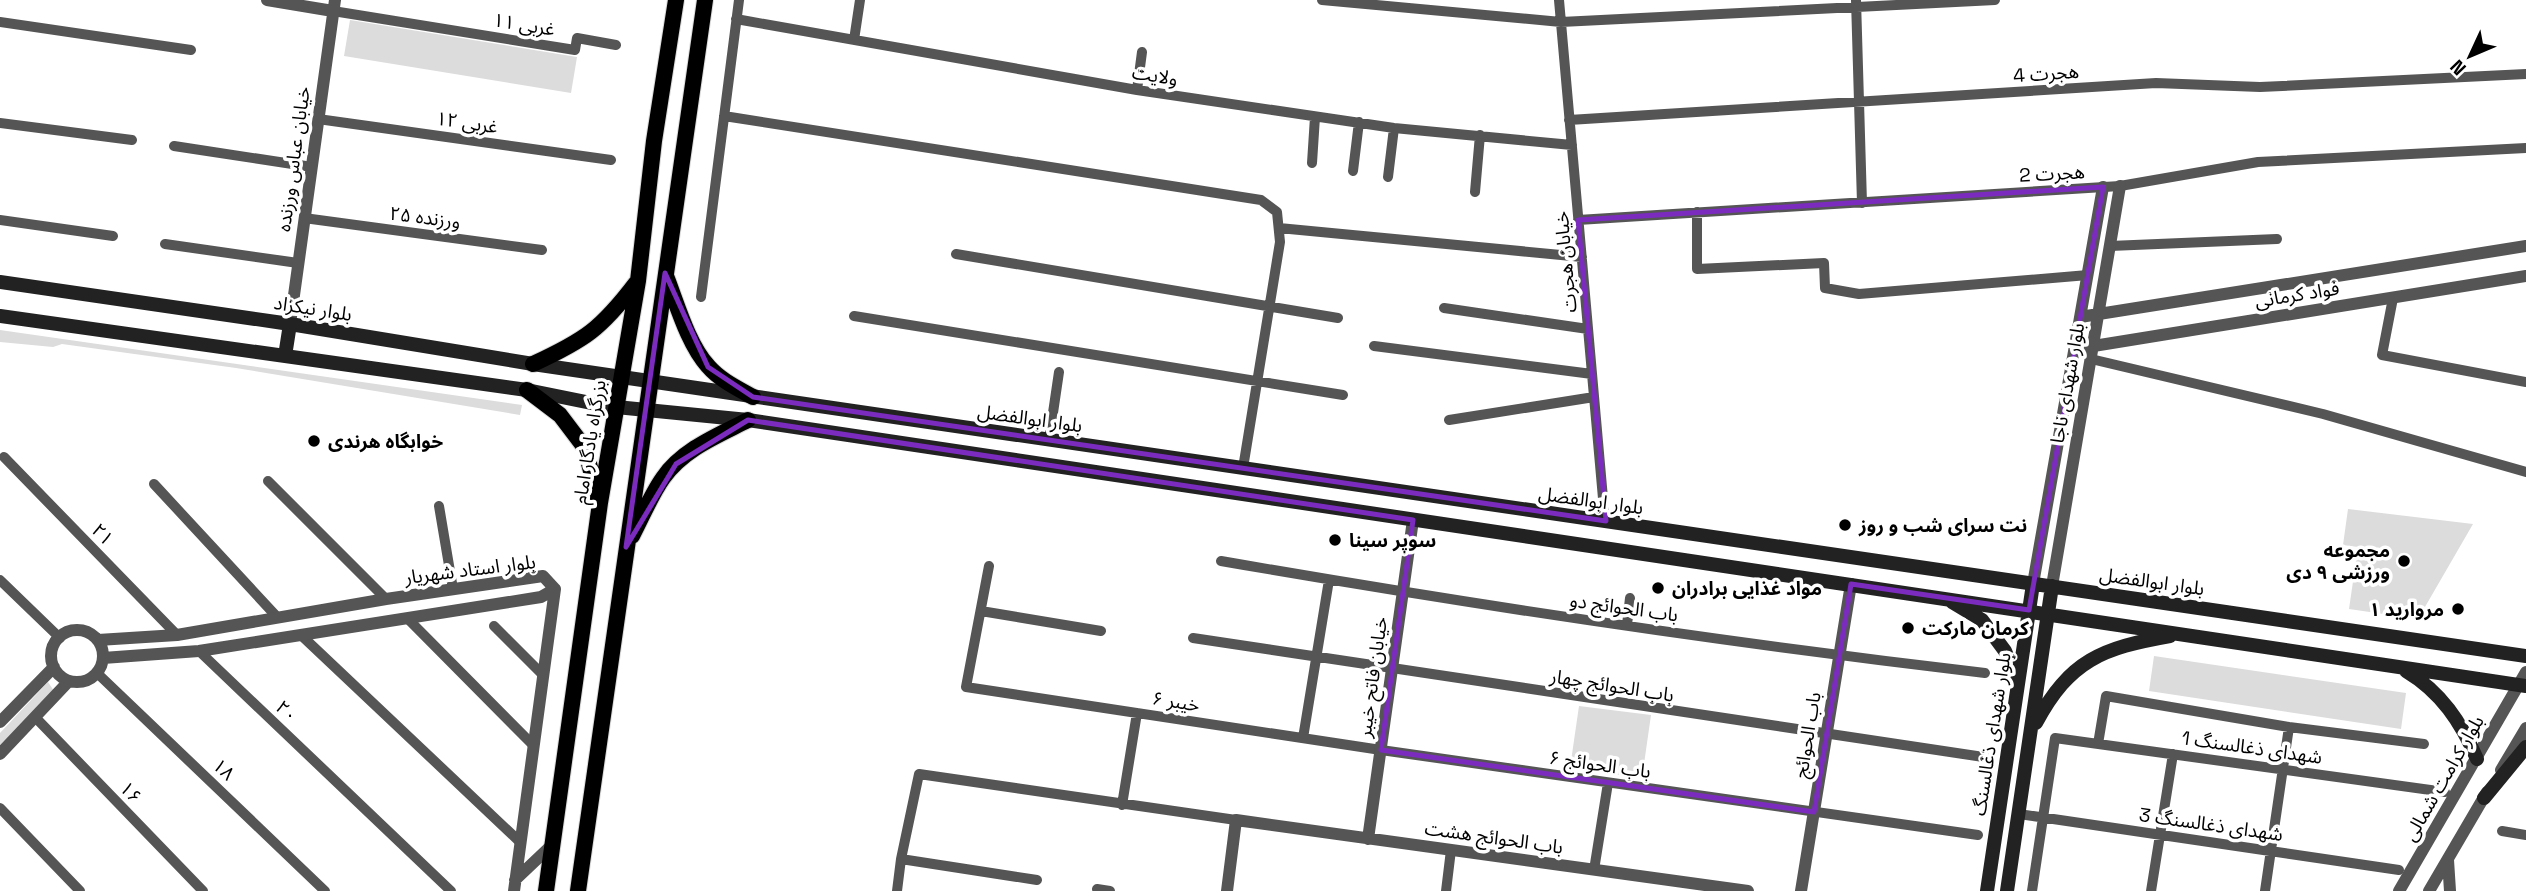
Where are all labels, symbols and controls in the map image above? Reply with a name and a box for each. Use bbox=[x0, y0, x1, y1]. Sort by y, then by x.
street label: غربی ۱۱ bbox=[491, 7, 557, 42]
north arrow bbox=[2435, 21, 2505, 91]
text: N bbox=[2445, 54, 2472, 81]
street label: هجرت 4 bbox=[2012, 59, 2080, 88]
street label: ولایت bbox=[1130, 60, 1180, 91]
street label: خیابان عباس ورزنده bbox=[271, 85, 316, 233]
street label: غربی ۱۲ bbox=[434, 106, 499, 139]
street label: هجرت 2 bbox=[2019, 159, 2086, 188]
street label: ورزنده ۲۵ bbox=[388, 201, 462, 234]
street label: خیابان هجرت bbox=[1549, 210, 1582, 314]
street label: فواد کرمانی bbox=[2253, 275, 2341, 313]
street label: بلوار نیکزاد bbox=[272, 290, 354, 327]
street label: بلوار شهدای ناجا bbox=[2045, 321, 2090, 445]
street label: بزرگراه یادگار امام bbox=[567, 378, 614, 506]
street label: بلوار ابوالفضل bbox=[976, 399, 1084, 438]
place label: خوابگاه هرندی bbox=[328, 429, 443, 454]
marker: خوابگاه هرندی bbox=[306, 433, 322, 449]
street label: بلوار ابوالفضل bbox=[1537, 481, 1645, 520]
place label: نت سرای شب و روز bbox=[1858, 513, 2027, 538]
marker: نت سرای شب و روز bbox=[1837, 517, 1853, 533]
street label: ۲۱ bbox=[86, 518, 119, 551]
place label: سوپر سینا bbox=[1349, 528, 1436, 553]
marker: سوپر سینا bbox=[1327, 532, 1343, 548]
place label: مجموعه ورزشی ۹ دی bbox=[2286, 538, 2390, 585]
street label: بلوار استاد شهریار bbox=[402, 549, 537, 590]
marker: مجموعه ورزشی ۹ دی bbox=[2396, 553, 2412, 569]
street label: بلوار ابوالفضل bbox=[2098, 562, 2206, 601]
place label: مواد غذایی برادران bbox=[1672, 576, 1822, 601]
marker: مواد غذایی برادران bbox=[1650, 580, 1666, 596]
street label: باب الحوائج دو bbox=[1568, 588, 1680, 629]
place label: مروارید ۱ bbox=[2369, 597, 2444, 622]
marker: مروارید ۱ bbox=[2450, 601, 2466, 617]
street label: خیابان فاتح خیبر bbox=[1352, 615, 1395, 740]
place label: کرمان مارکت bbox=[1922, 616, 2029, 641]
marker: کرمان مارکت bbox=[1900, 620, 1916, 636]
street label: بلوار شهدای ذغالسنگ bbox=[1966, 651, 2017, 817]
street label: باب الحوائج چهار bbox=[1547, 663, 1676, 710]
street label: خیبر ۶ bbox=[1150, 685, 1202, 718]
street label: باب الحوائج bbox=[1788, 690, 1829, 780]
street label: ۲۰ bbox=[270, 695, 303, 728]
street label: بلوار کرامت شمالی bbox=[2397, 711, 2490, 846]
street label: شهدای ذغالسنگ 1 bbox=[2180, 725, 2324, 770]
street label: باب الحوائج ۶ bbox=[1547, 745, 1652, 786]
street label: ۱۸ bbox=[207, 753, 240, 786]
street label: ۱۶ bbox=[114, 776, 147, 809]
street label: شهدای ذغالسنگ 3 bbox=[2137, 802, 2285, 847]
street label: باب الحوائج هشت bbox=[1423, 815, 1565, 862]

